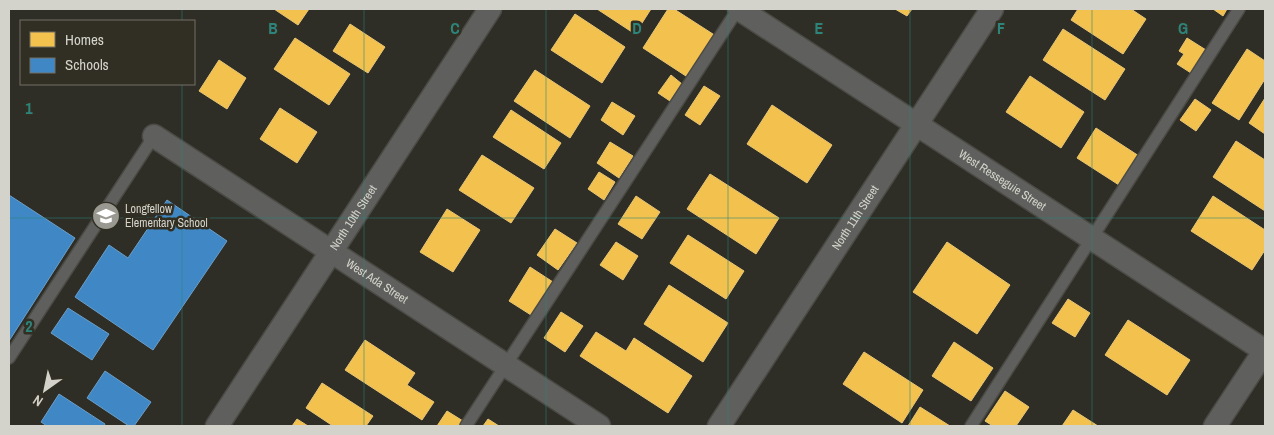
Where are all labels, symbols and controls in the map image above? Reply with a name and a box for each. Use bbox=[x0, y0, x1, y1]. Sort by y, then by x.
text: B bbox=[268, 17, 278, 39]
text: C bbox=[450, 17, 460, 39]
text: D bbox=[632, 17, 642, 39]
text: E bbox=[815, 17, 824, 39]
text: F bbox=[997, 17, 1005, 39]
text: G bbox=[1178, 17, 1188, 39]
legend bbox=[20, 20, 195, 85]
text: Homes bbox=[65, 29, 104, 50]
text: Schools bbox=[65, 54, 109, 75]
text: 1 bbox=[25, 97, 33, 119]
street label: West Resseguie Street bbox=[955, 146, 1049, 215]
street label: North 10th Street bbox=[326, 182, 381, 253]
street label: North 11th Street bbox=[828, 182, 883, 253]
school or university icon: Longfellow Elementary School bbox=[91, 201, 121, 231]
place label: Longfellow Elementary School bbox=[125, 201, 208, 231]
street label: West Ada Street bbox=[343, 255, 411, 307]
text: 2 bbox=[25, 315, 33, 337]
north arrow bbox=[20, 365, 70, 415]
text: N bbox=[30, 391, 46, 411]

